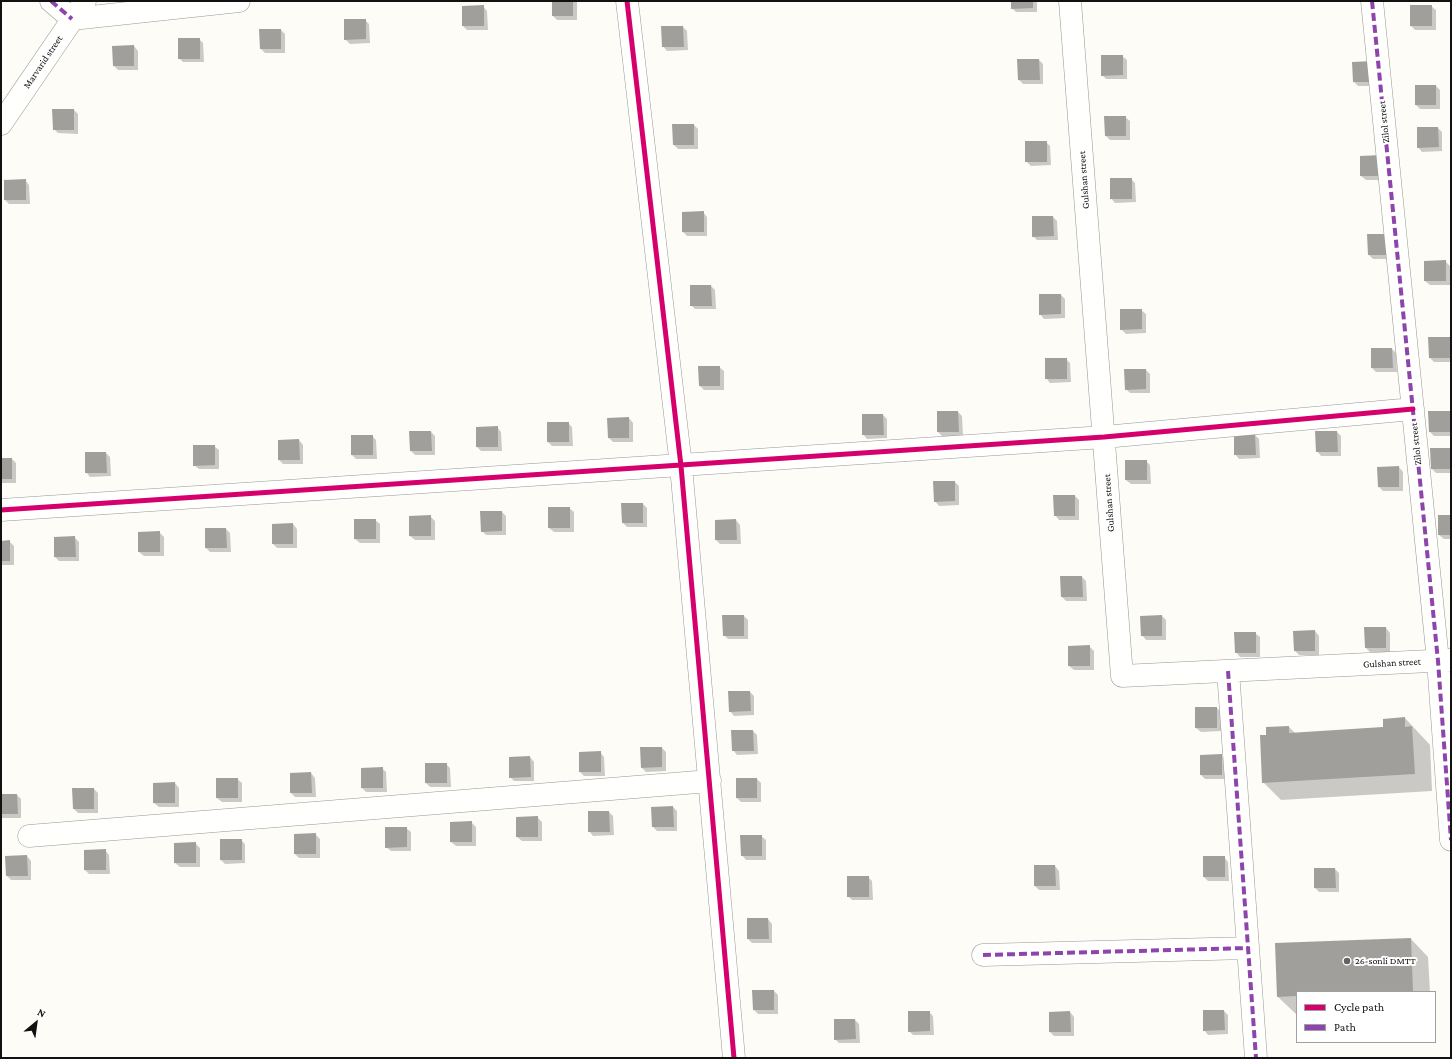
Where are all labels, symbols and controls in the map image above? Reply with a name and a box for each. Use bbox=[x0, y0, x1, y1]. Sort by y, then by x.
street label: Marvarid street bbox=[21, 33, 65, 91]
street label: Zilol street bbox=[1376, 100, 1392, 144]
street label: Gulshan street bbox=[1076, 151, 1092, 209]
street label: Zilol street bbox=[1408, 422, 1424, 466]
street label: Gulshan street bbox=[1101, 474, 1117, 532]
street label: Gulshan street bbox=[1363, 655, 1421, 671]
place label: 26-sonli DMTT bbox=[1355, 955, 1416, 967]
marker: 26-sonli DMTT bbox=[1342, 956, 1352, 966]
legend bbox=[1296, 991, 1436, 1043]
text: Cycle path bbox=[1334, 1000, 1384, 1014]
north arrow bbox=[16, 1003, 56, 1043]
text: N bbox=[36, 1005, 48, 1020]
text: Path bbox=[1334, 1020, 1356, 1034]

